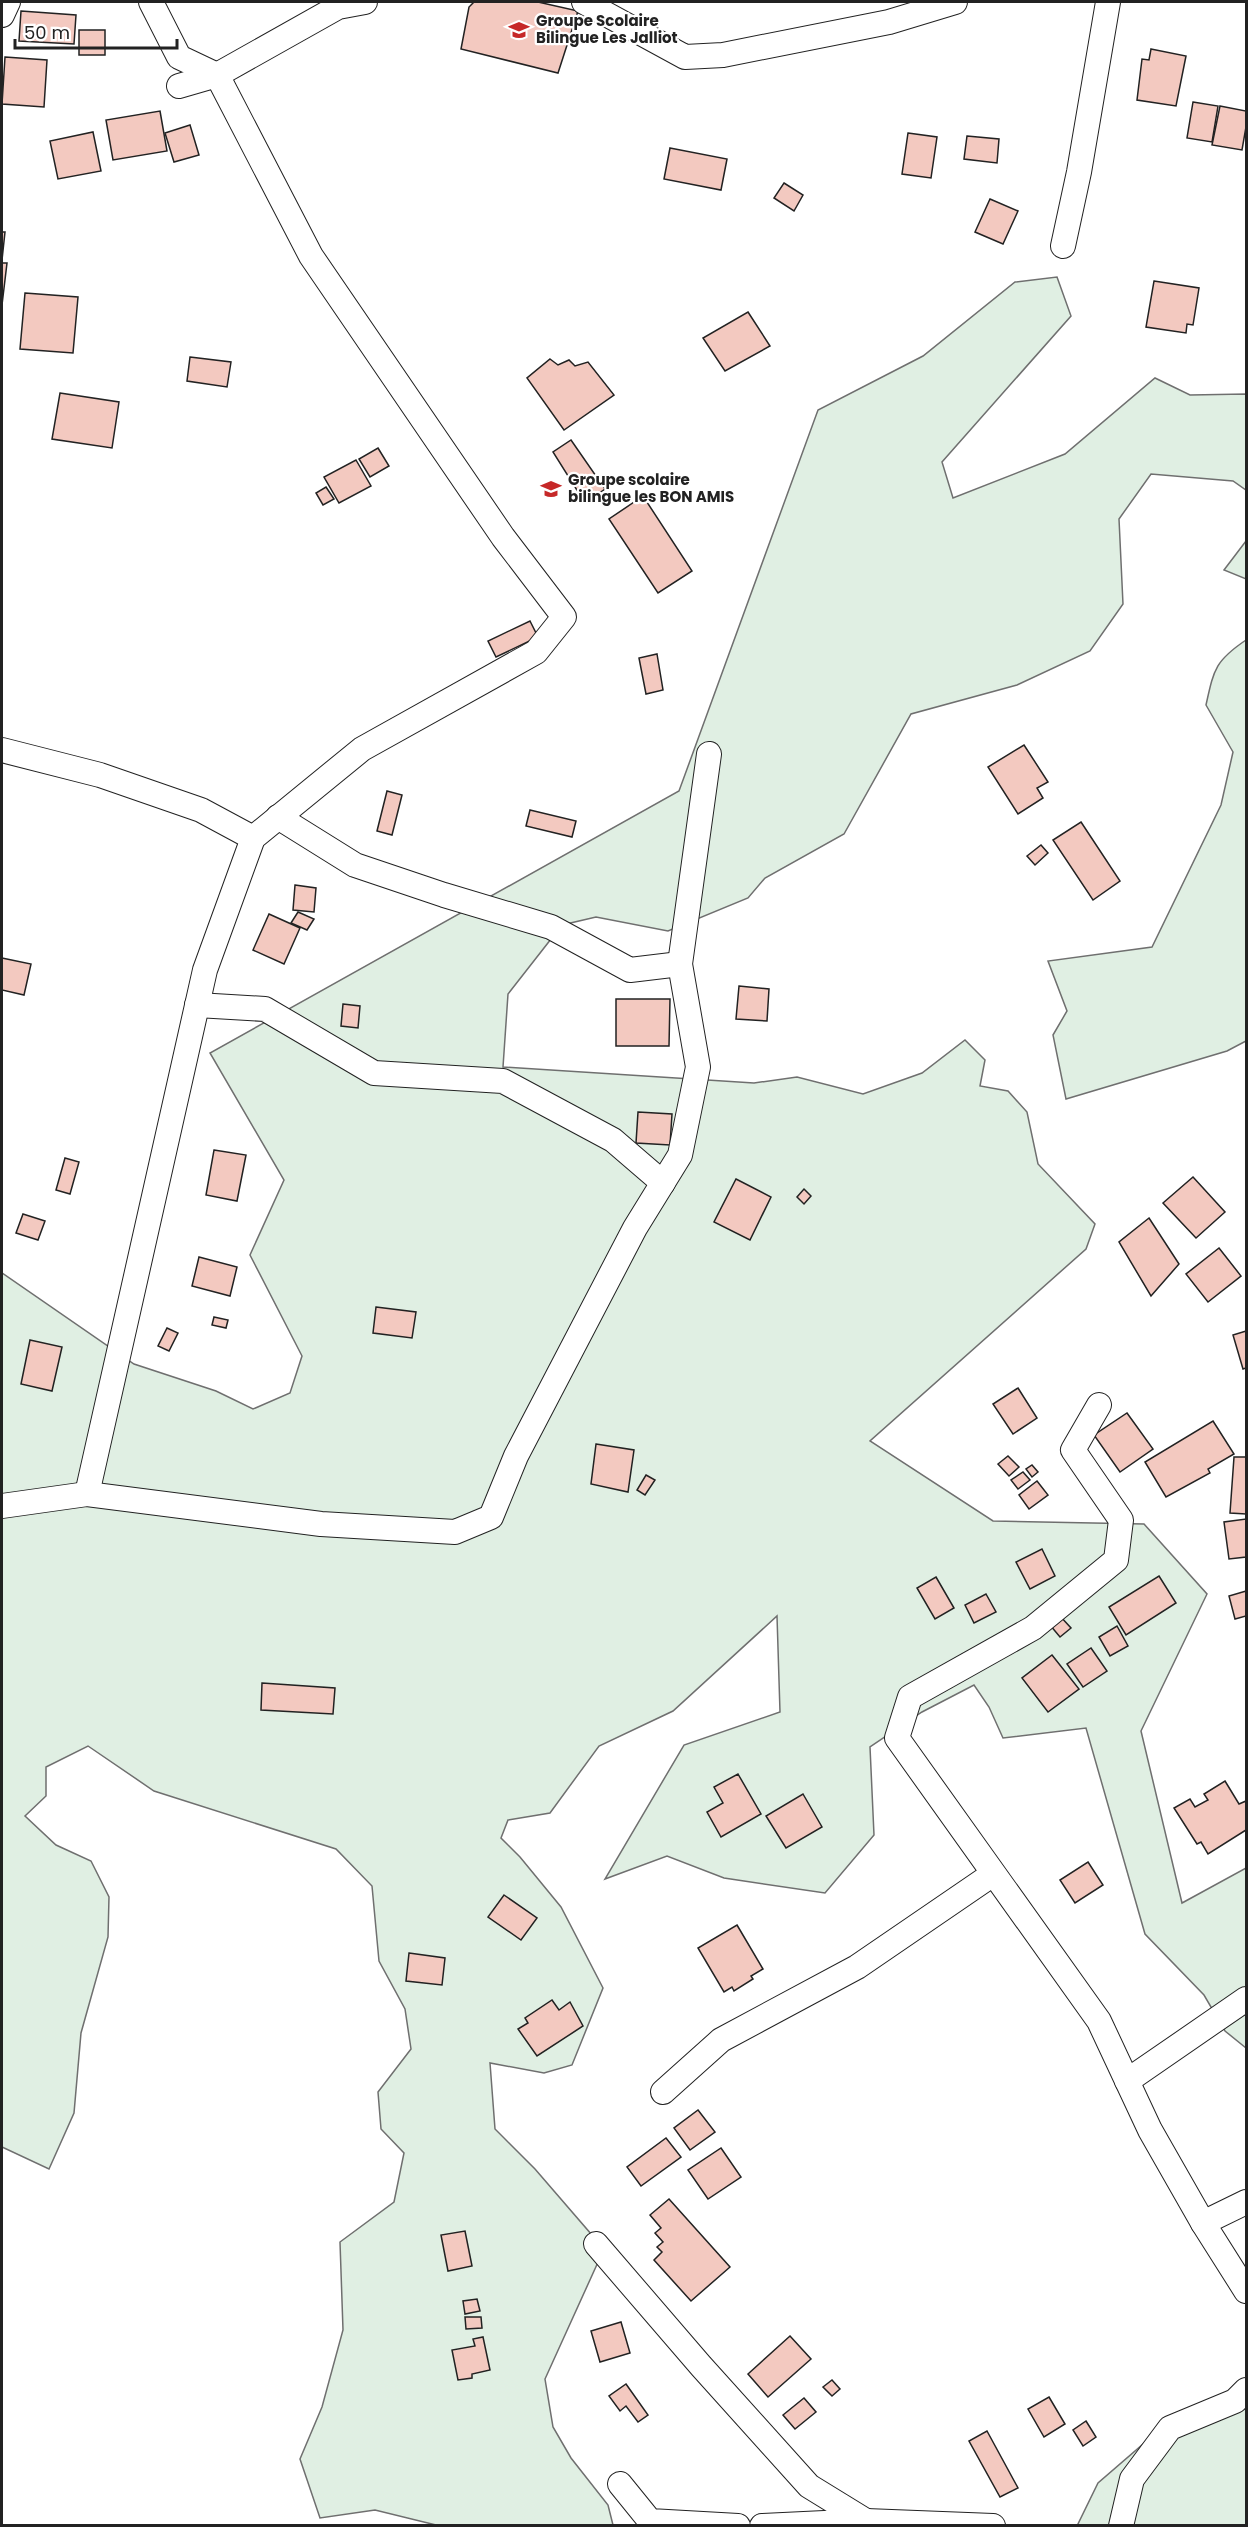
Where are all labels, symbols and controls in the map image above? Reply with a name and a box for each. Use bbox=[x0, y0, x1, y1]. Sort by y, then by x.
place label: Groupe Scolaire Bilingue Les Jalliot bbox=[536, 10, 678, 48]
scale bar bbox=[15, 12, 177, 50]
school or university icon: Groupe Scolaire Bilingue Les Jalliot bbox=[507, 18, 531, 42]
text: 50 m bbox=[24, 20, 70, 45]
place label: Groupe scolaire bilingue les BON AMIS bbox=[568, 469, 734, 507]
school or university icon: Groupe scolaire bilingue les BON AMIS bbox=[539, 477, 563, 501]

